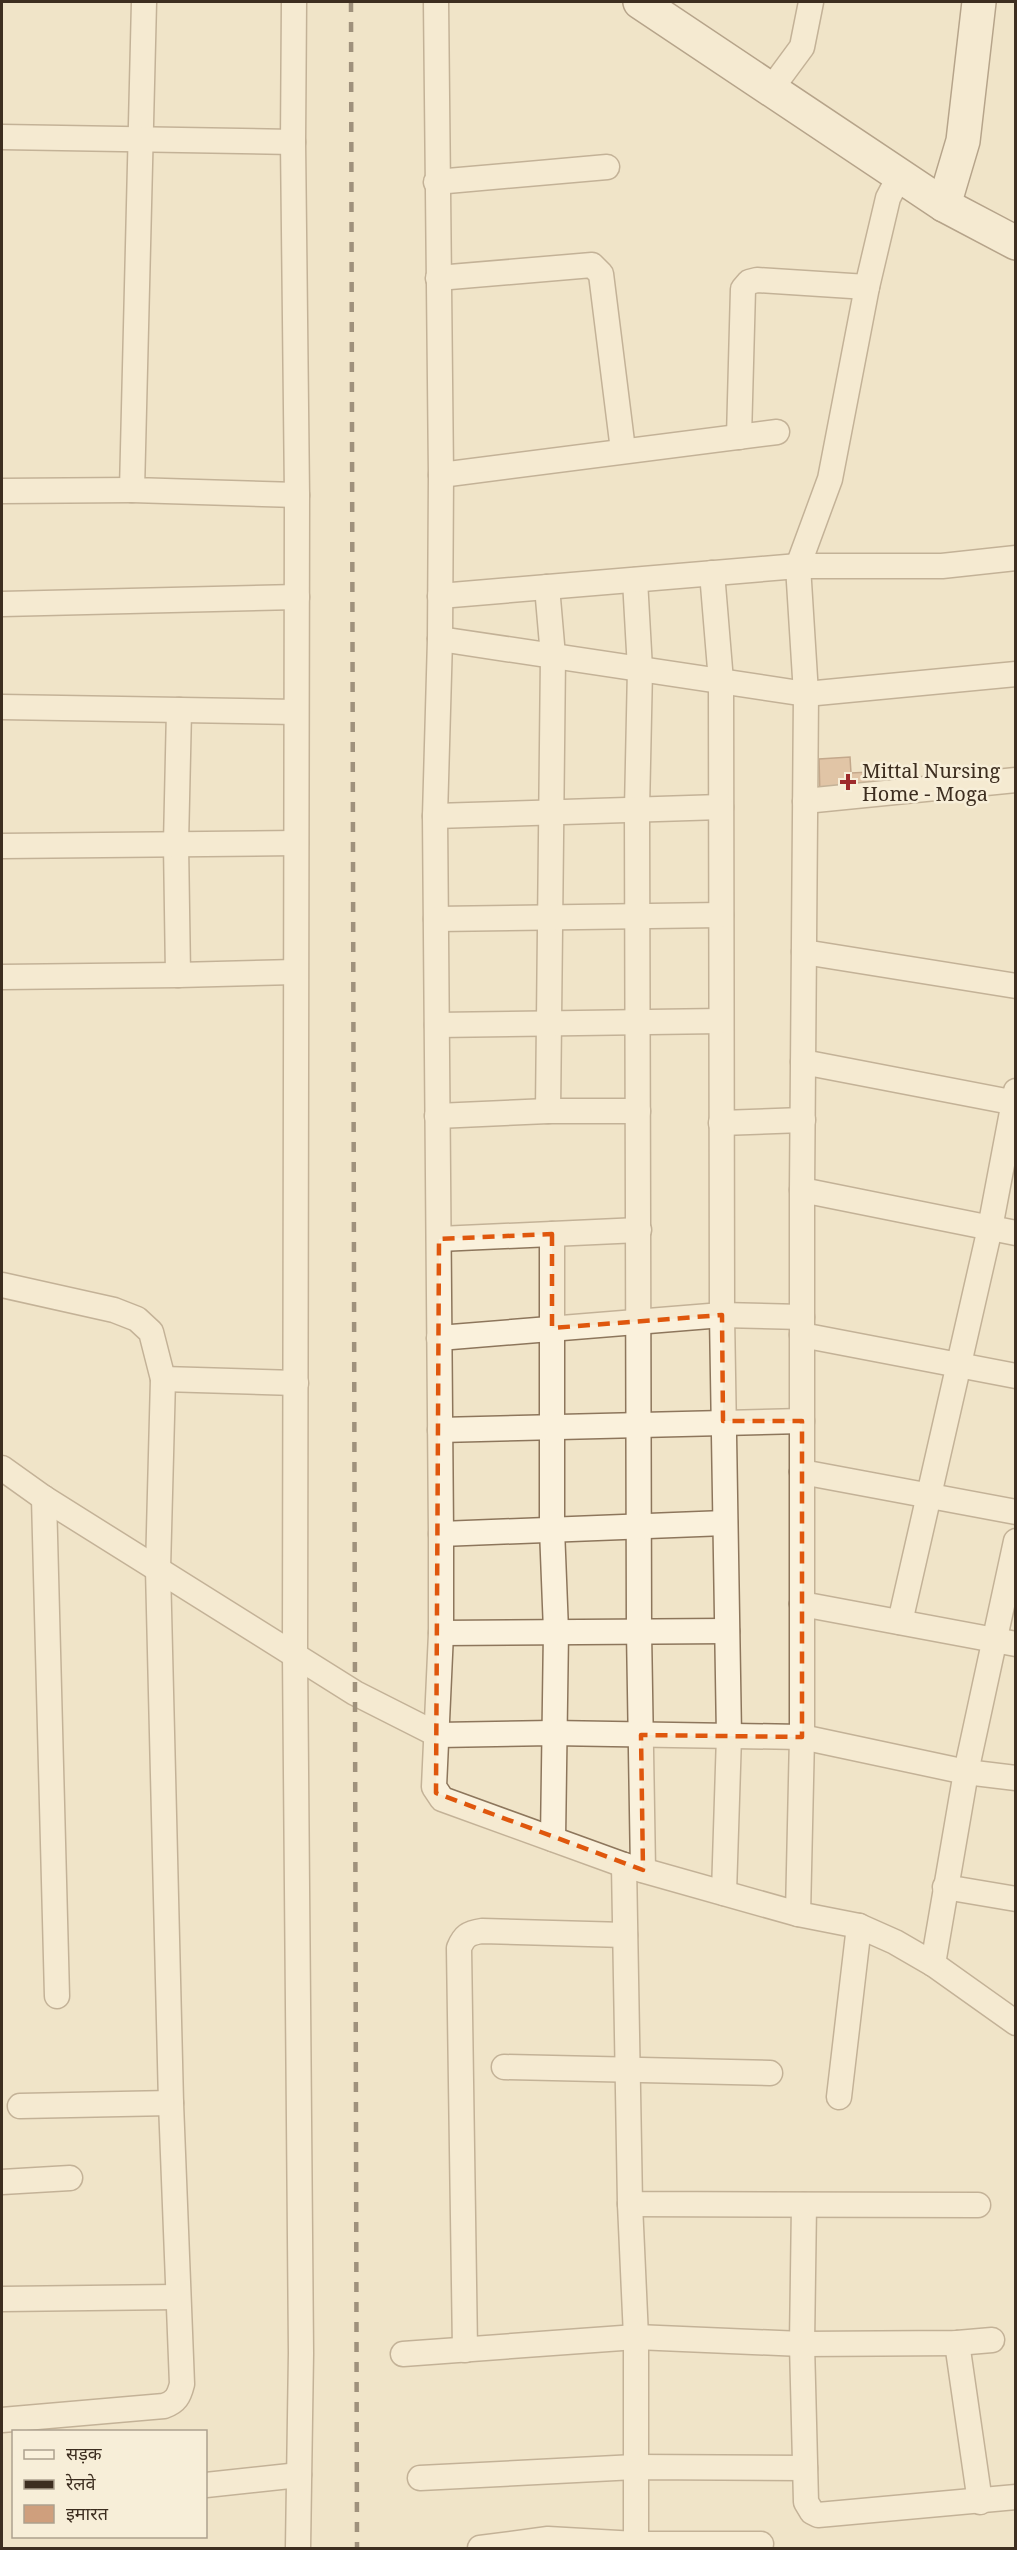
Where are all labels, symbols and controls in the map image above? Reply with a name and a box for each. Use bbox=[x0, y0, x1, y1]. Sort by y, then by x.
place label: Mittal Nursing Home - Moga bbox=[862, 757, 1001, 807]
marker: Mittal Nursing Home - Moga bbox=[839, 773, 857, 791]
legend bbox=[12, 2430, 207, 2538]
text: सड़क bbox=[66, 2441, 103, 2465]
text: रेलवे bbox=[65, 2471, 97, 2495]
text: इमारत bbox=[66, 2501, 109, 2525]

